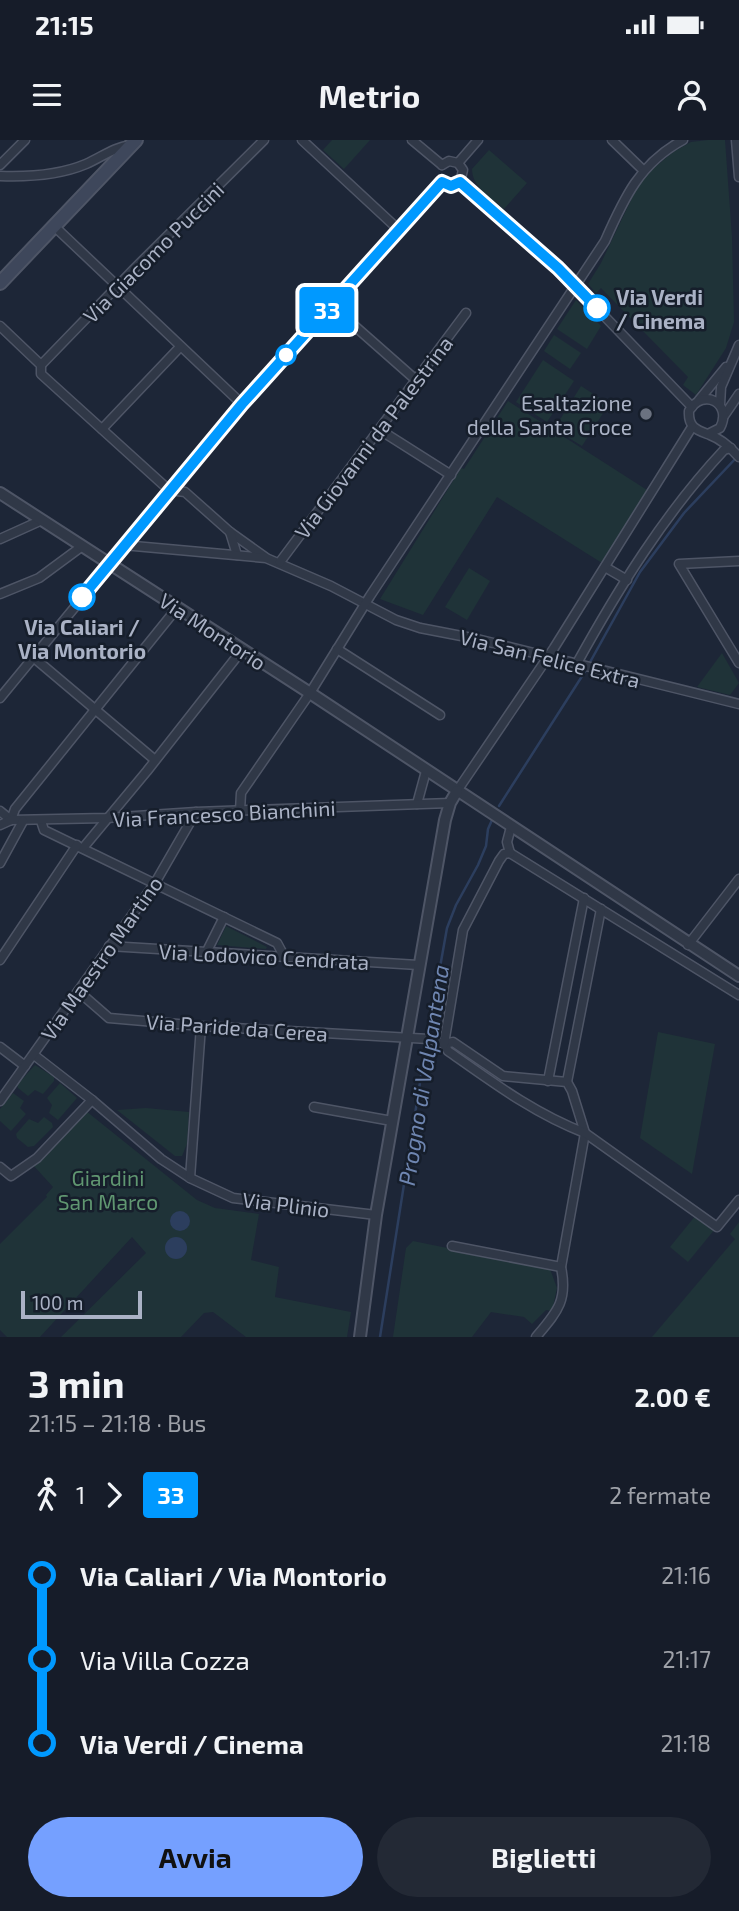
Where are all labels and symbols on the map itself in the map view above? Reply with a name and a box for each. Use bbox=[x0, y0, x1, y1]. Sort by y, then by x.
street label: Via Giacomo Puccini bbox=[78, 177, 228, 327]
place label: Via Verdi / Cinema bbox=[616, 284, 705, 333]
line badge: 33 bbox=[296, 287, 358, 333]
marker: Via Verdi / Cinema bbox=[584, 295, 610, 321]
street label: Via Giovanni da Palestrina bbox=[289, 331, 457, 543]
unlabelled marker bbox=[276, 345, 296, 365]
place label: Esaltazione della Santa Croce bbox=[467, 390, 632, 439]
marker: Esaltazione della Santa Croce bbox=[638, 406, 654, 422]
marker: Via Caliari / Via Montorio bbox=[69, 584, 95, 610]
street label: Via Montorio bbox=[155, 587, 271, 675]
place label: Via Caliari / Via Montorio bbox=[18, 614, 146, 663]
street label: Via San Felice Extra bbox=[457, 623, 643, 693]
street label: Via Francesco Bianchini bbox=[112, 795, 336, 831]
street label: Via Maestro Martino bbox=[35, 871, 167, 1045]
street label: Via Lodovico Cendrata bbox=[158, 938, 370, 974]
water label: Progno di Valpantena bbox=[392, 962, 454, 1188]
street label: Via Paride da Cerea bbox=[145, 1008, 329, 1046]
park label: Giardini San Marco bbox=[58, 1165, 158, 1214]
street label: Via Plinio bbox=[241, 1186, 331, 1222]
scale bar bbox=[21, 1288, 142, 1320]

